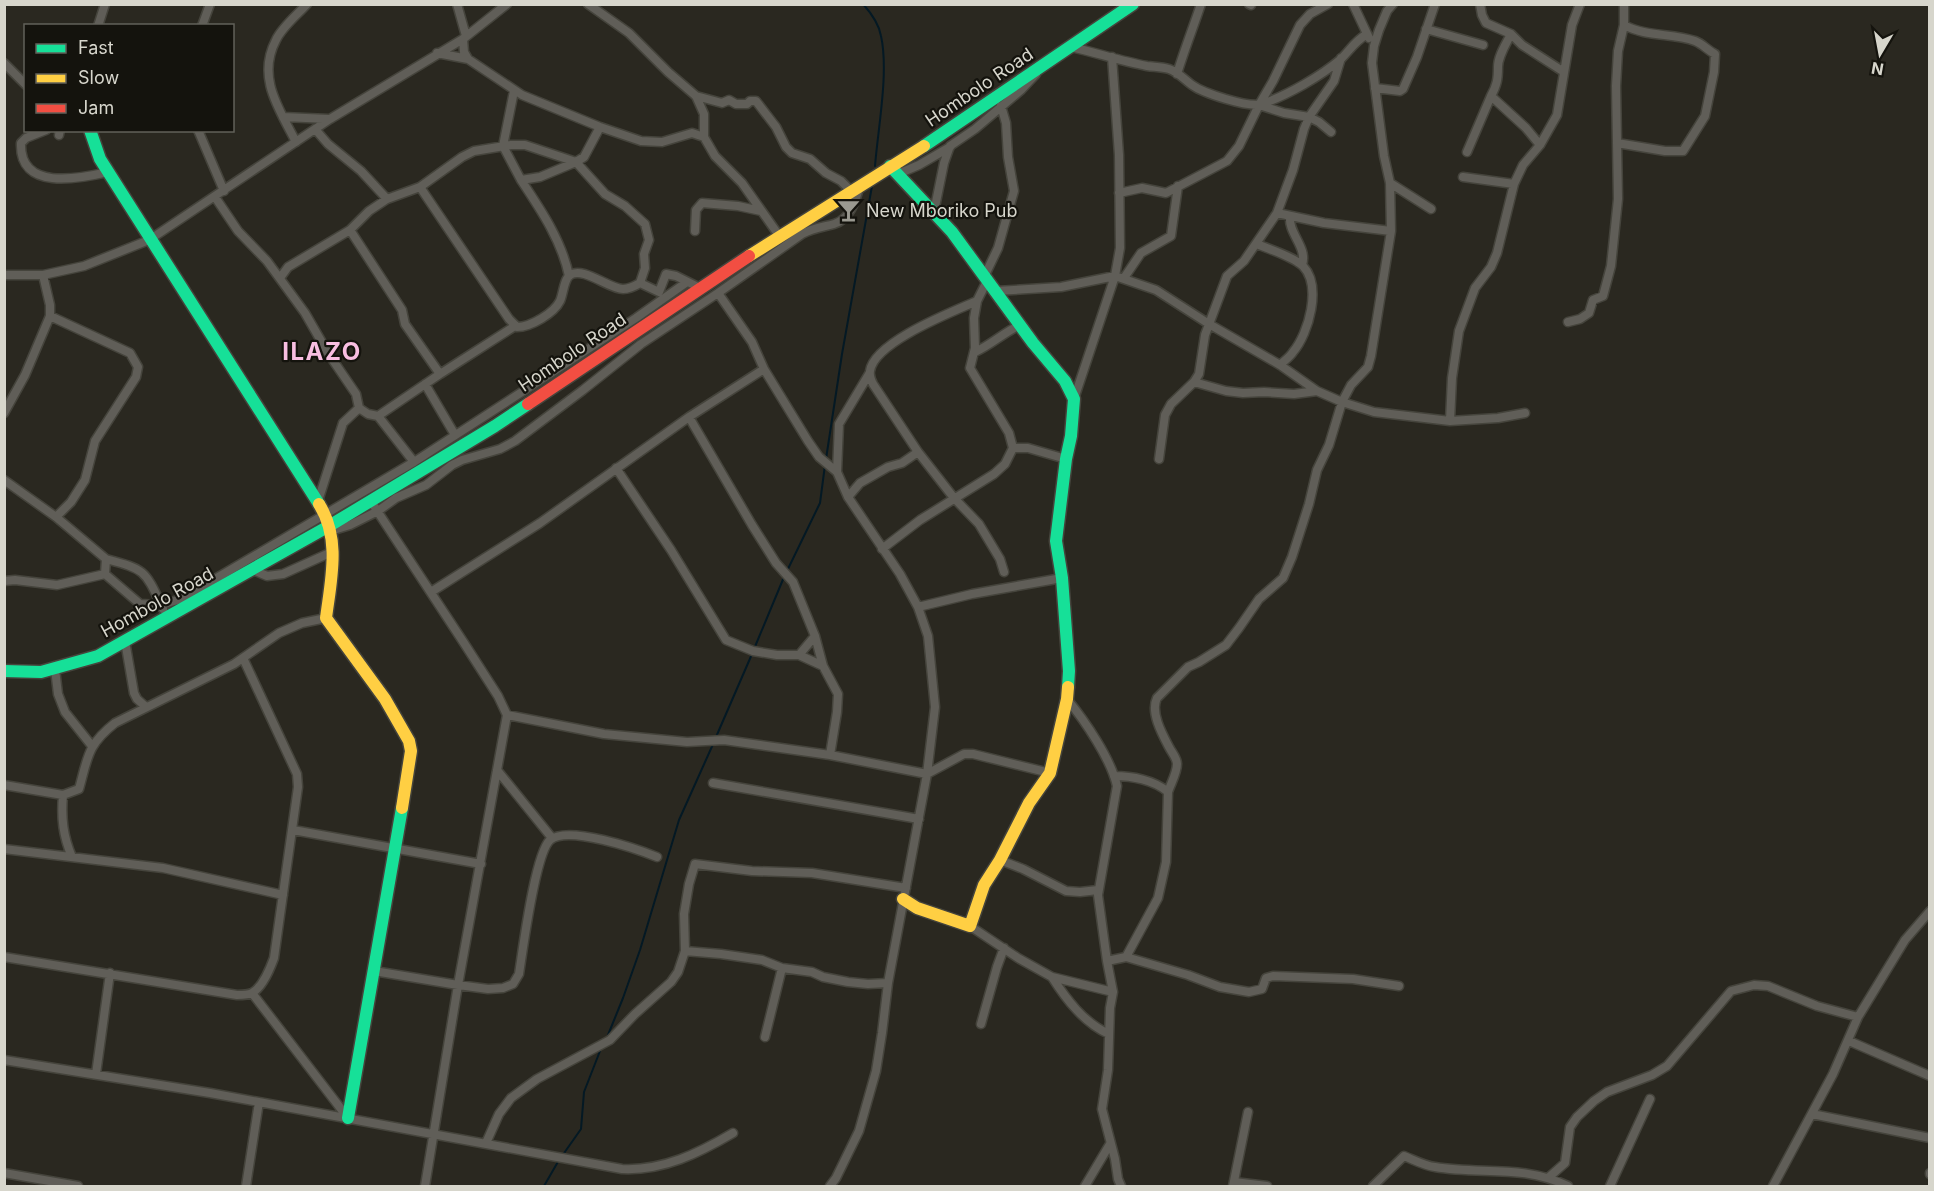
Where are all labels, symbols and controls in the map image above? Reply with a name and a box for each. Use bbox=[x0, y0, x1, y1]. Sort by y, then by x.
legend bbox=[24, 24, 234, 132]
north arrow bbox=[1850, 24, 1910, 84]
text: Fast bbox=[78, 37, 114, 58]
street label: Hombolo Road bbox=[921, 43, 1037, 131]
text: N bbox=[1870, 58, 1885, 80]
text: Slow bbox=[78, 67, 119, 88]
text: Jam bbox=[78, 97, 114, 118]
bar icon: New Mboriko Pub bbox=[835, 197, 861, 223]
place label: New Mboriko Pub bbox=[866, 200, 1018, 221]
street label: Hombolo Road bbox=[514, 308, 630, 396]
district label: ILAZO bbox=[282, 337, 362, 366]
street label: Hombolo Road bbox=[97, 562, 217, 642]

